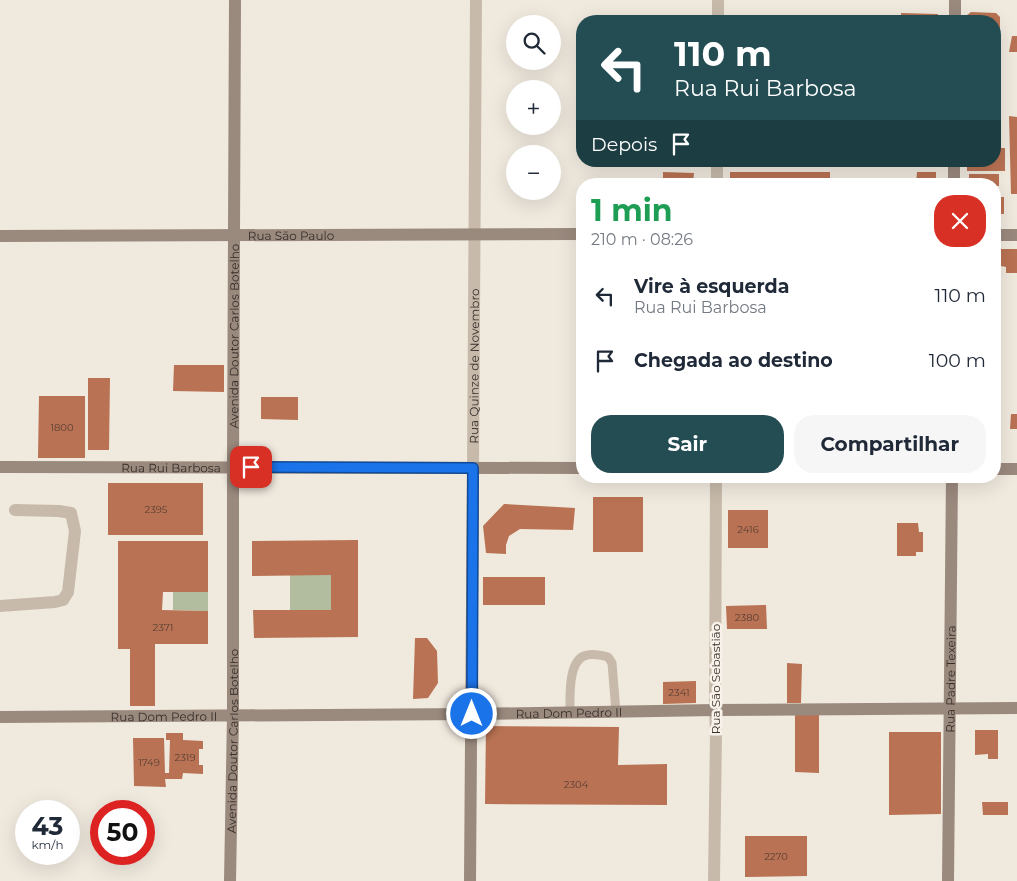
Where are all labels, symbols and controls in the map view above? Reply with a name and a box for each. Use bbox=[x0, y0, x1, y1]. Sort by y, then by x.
map controls bbox=[506, 15, 561, 200]
button: search bbox=[506, 15, 561, 70]
text: 110 m bbox=[674, 32, 772, 75]
icon: left bbox=[591, 35, 656, 100]
text: Rua Rui Barbosa bbox=[674, 75, 856, 102]
button: + bbox=[506, 80, 561, 135]
icon: arrive bbox=[667, 130, 695, 158]
text: Depois bbox=[591, 133, 657, 156]
button: − bbox=[506, 145, 561, 200]
text: 1 min bbox=[591, 192, 672, 229]
button: close bbox=[934, 195, 986, 247]
street label: Rua São Paulo bbox=[248, 227, 334, 243]
text: 210 m · 08:26 bbox=[591, 230, 693, 249]
street label: Avenida Doutor Carlos Botelho bbox=[226, 244, 241, 428]
text: Vire à esquerda bbox=[634, 275, 789, 298]
icon: left bbox=[591, 282, 619, 310]
text: 110 m bbox=[935, 284, 986, 307]
street label: Rua Quinze de Novembro bbox=[466, 288, 482, 444]
text: Rua Rui Barbosa bbox=[634, 298, 767, 317]
icon: arrive bbox=[591, 347, 619, 375]
text: Chegada ao destino bbox=[634, 349, 833, 372]
text: 100 m bbox=[929, 349, 986, 372]
button: Sair bbox=[591, 415, 784, 473]
button: Compartilhar bbox=[794, 415, 986, 473]
house number: 1800 bbox=[50, 421, 74, 434]
pin bbox=[230, 446, 272, 488]
icon: arrive bbox=[237, 453, 265, 481]
street label: Rua Rui Barbosa bbox=[121, 460, 221, 475]
house number: 2395 bbox=[144, 503, 168, 516]
house number: 2416 bbox=[737, 523, 759, 536]
house number: 2380 bbox=[735, 611, 760, 624]
house number: 2371 bbox=[153, 621, 173, 634]
street label: Rua São Sebastião bbox=[708, 624, 723, 734]
street label: Rua Padre Texeira bbox=[942, 625, 958, 733]
street label: Avenida Doutor Carlos Botelho bbox=[223, 649, 241, 834]
house number: 2341 bbox=[668, 686, 690, 699]
position arrow bbox=[445, 687, 497, 739]
street label: Rua Dom Pedro II bbox=[515, 704, 623, 721]
street label: Rua Dom Pedro II bbox=[111, 708, 217, 724]
house number: 2319 bbox=[174, 751, 196, 764]
house number: 1749 bbox=[138, 756, 160, 769]
house number: 2304 bbox=[564, 778, 589, 791]
speed limit sign: 50 bbox=[90, 800, 155, 865]
text: 43 bbox=[32, 811, 63, 841]
text: km/h bbox=[31, 837, 64, 852]
house number: 2270 bbox=[764, 850, 788, 863]

